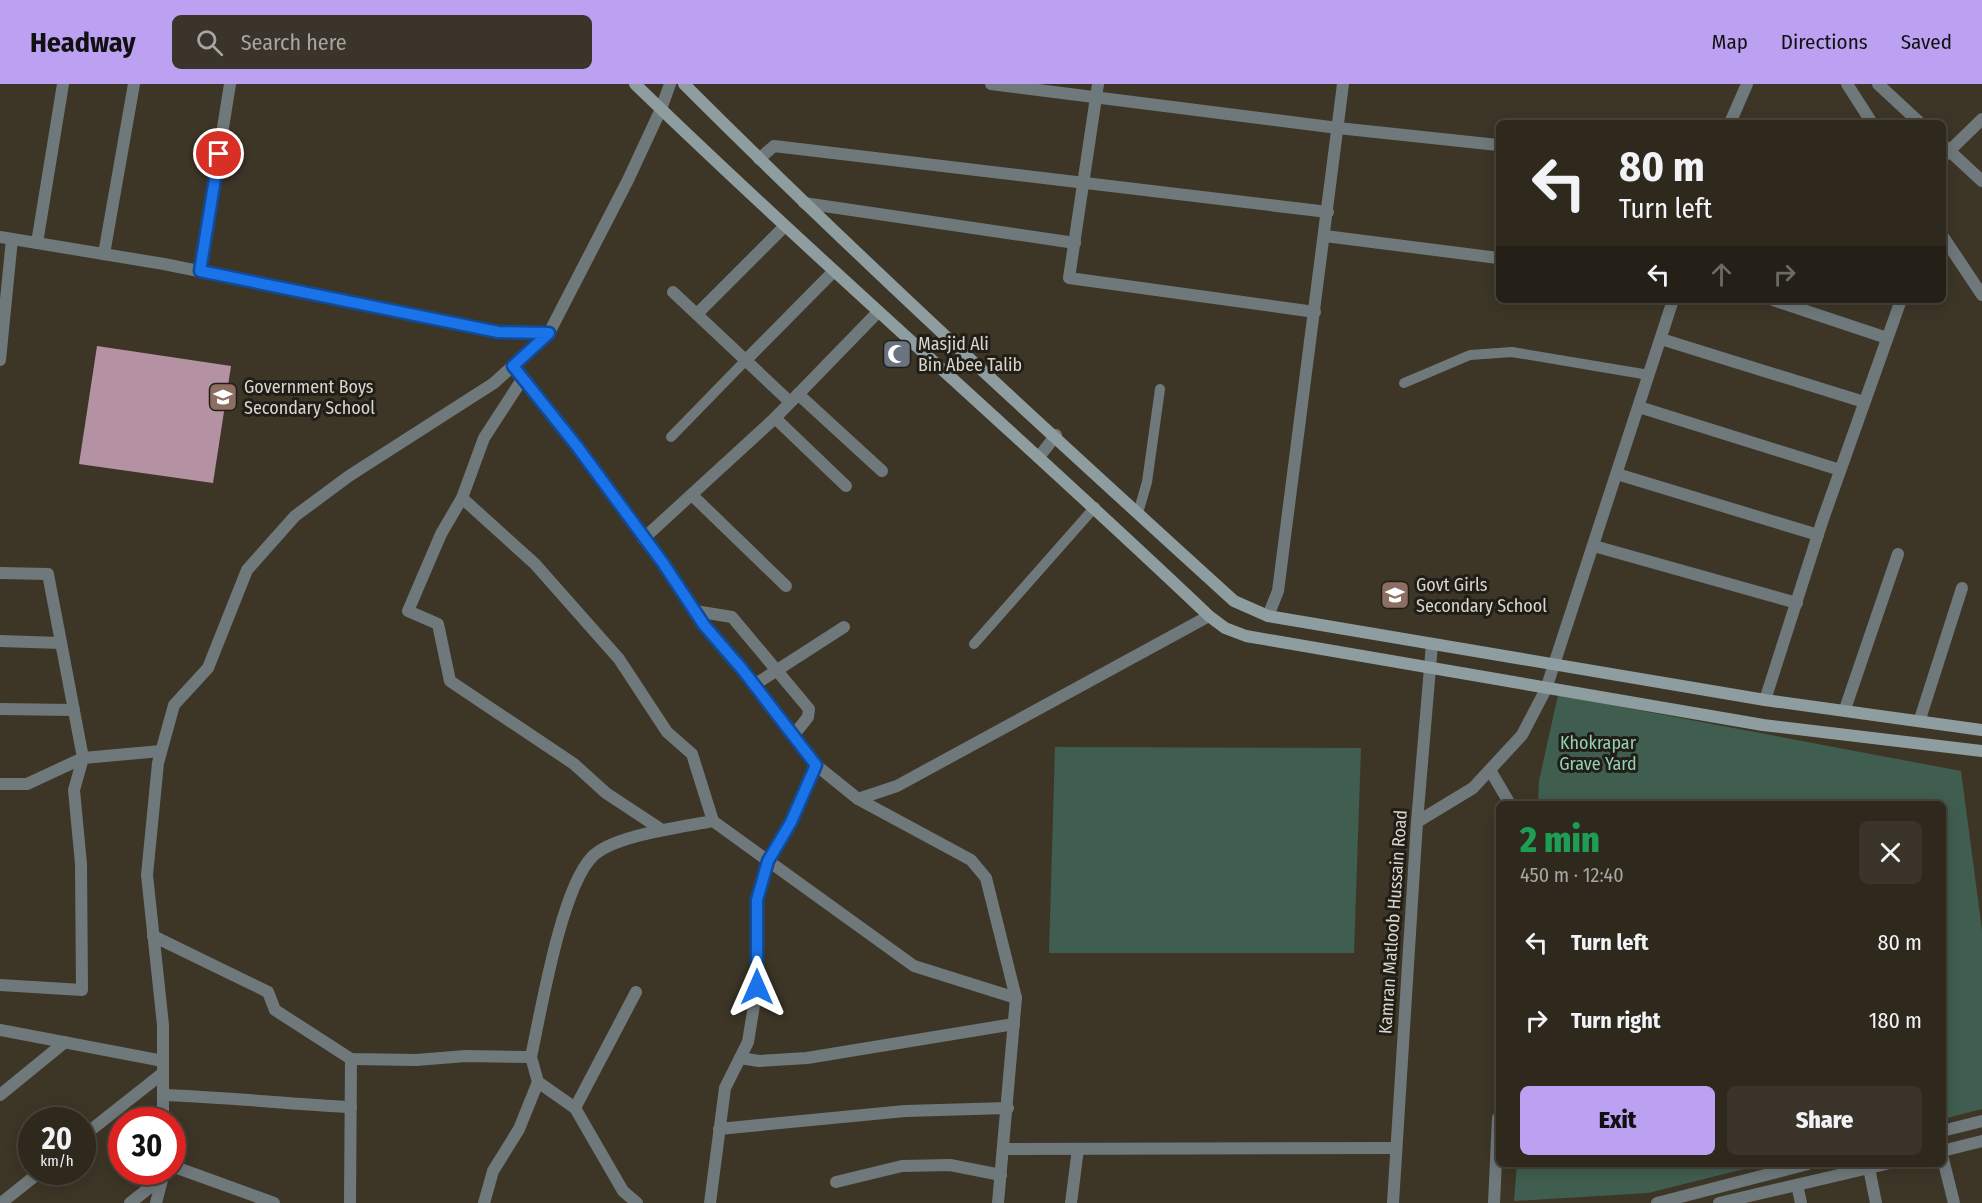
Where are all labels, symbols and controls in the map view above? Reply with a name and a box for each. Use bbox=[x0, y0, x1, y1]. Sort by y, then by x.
search box bbox=[172, 15, 592, 69]
text: Headway bbox=[30, 26, 136, 59]
icon: search bbox=[193, 26, 226, 59]
text: Search here bbox=[241, 29, 347, 56]
text: Map bbox=[1711, 29, 1748, 55]
text: Directions bbox=[1781, 29, 1868, 55]
text: Saved bbox=[1901, 29, 1952, 55]
pin bbox=[193, 128, 244, 179]
icon: arrive bbox=[202, 137, 235, 170]
text: 80 m bbox=[1619, 142, 1705, 192]
icon: left bbox=[1520, 144, 1598, 222]
text: Turn left bbox=[1619, 193, 1712, 225]
icon: left bbox=[1642, 258, 1675, 291]
icon: ahead bbox=[1705, 258, 1738, 291]
icon: right bbox=[1768, 258, 1801, 291]
place label: Masjid Ali Bin Abee Talib bbox=[918, 333, 1022, 376]
mosque icon: Masjid Ali Bin Abee Talib bbox=[881, 338, 913, 370]
place label: Government Boys Secondary School bbox=[244, 376, 375, 419]
school or university icon: Government Boys Secondary School bbox=[207, 381, 239, 413]
place label: Govt Girls Secondary School bbox=[1416, 574, 1547, 617]
school or university icon: Govt Girls Secondary School bbox=[1379, 579, 1411, 611]
park label: Khokrapar Grave Yard bbox=[1559, 732, 1637, 775]
street label: Kamran Matloob Hussain Road bbox=[1374, 809, 1412, 1035]
text: 2 min bbox=[1520, 818, 1600, 862]
button: close bbox=[1859, 821, 1922, 884]
text: 450 m · 12:40 bbox=[1520, 863, 1624, 887]
icon: left bbox=[1520, 926, 1553, 959]
text: Turn left bbox=[1571, 929, 1649, 956]
text: 80 m bbox=[1877, 929, 1922, 956]
position arrow bbox=[725, 955, 789, 1019]
icon: right bbox=[1520, 1004, 1553, 1037]
text: Turn right bbox=[1571, 1007, 1660, 1034]
text: 180 m bbox=[1869, 1007, 1922, 1034]
button: Exit bbox=[1520, 1086, 1715, 1155]
button: Share bbox=[1727, 1086, 1922, 1155]
speed limit sign: 30 bbox=[108, 1107, 186, 1185]
text: 20 bbox=[42, 1121, 72, 1157]
text: km/h bbox=[40, 1152, 74, 1170]

